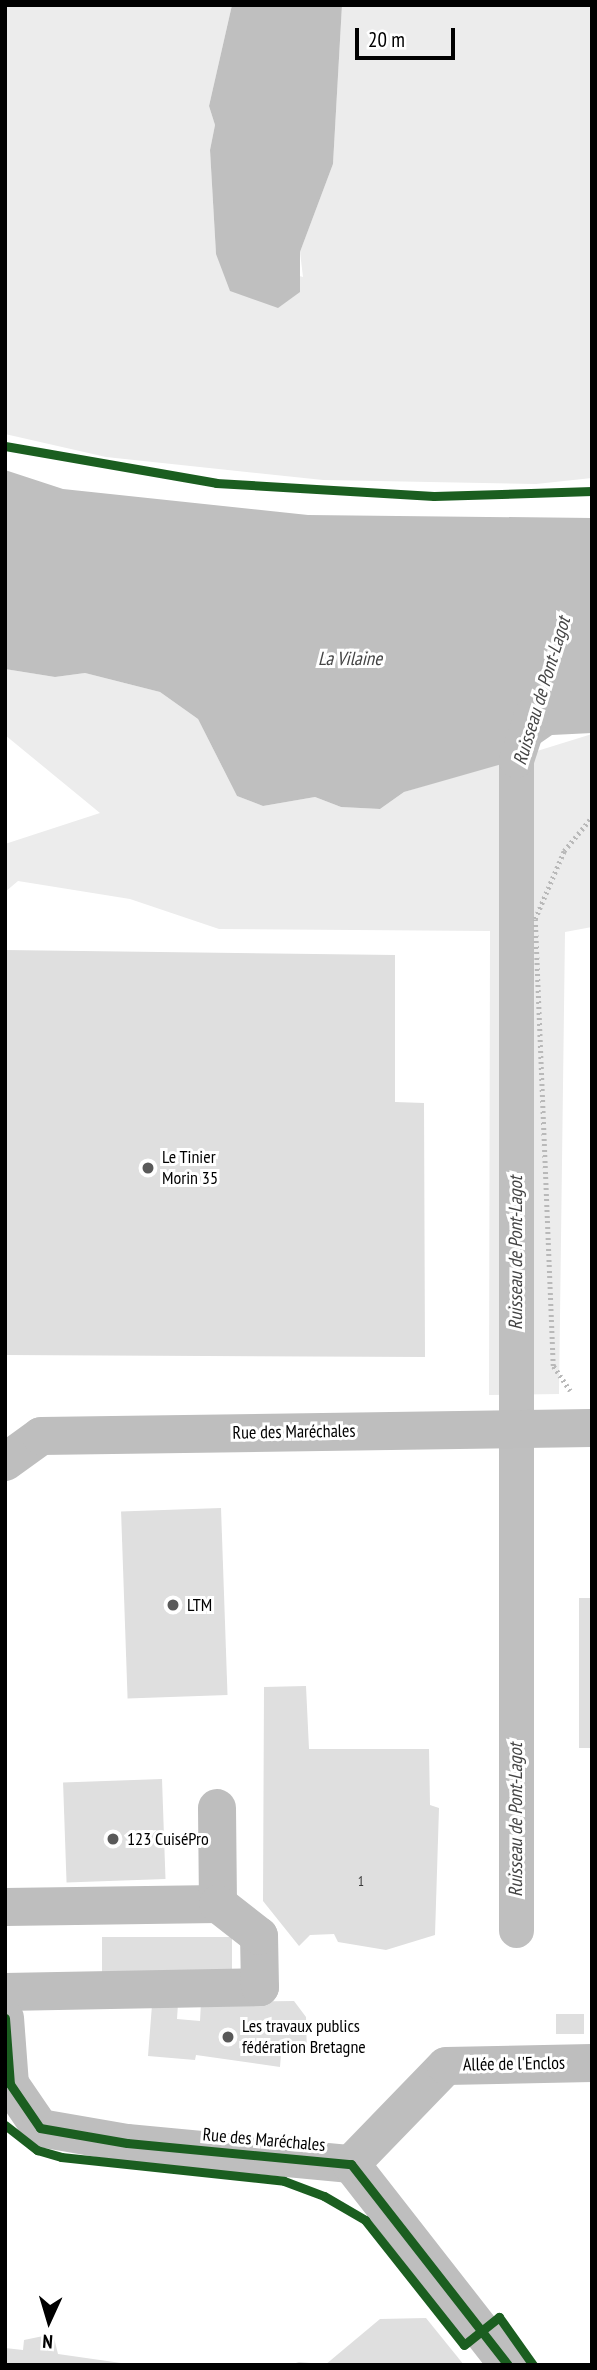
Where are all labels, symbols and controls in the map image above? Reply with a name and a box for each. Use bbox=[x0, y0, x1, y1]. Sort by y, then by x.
scale bar bbox=[359, 14, 459, 58]
text: 20 m bbox=[368, 26, 405, 53]
water label: Ruisseau de Pont-Lagot bbox=[509, 614, 575, 768]
water label: La Vilaine bbox=[318, 648, 382, 670]
place label: Le Tinier Morin 35 bbox=[162, 1147, 218, 1190]
marker: Le Tinier Morin 35 bbox=[140, 1160, 156, 1176]
water label: Ruisseau de Pont-Lagot bbox=[505, 1176, 527, 1330]
street label: Rue des Maréchales bbox=[232, 1420, 356, 1444]
place label: LTM bbox=[187, 1594, 212, 1616]
marker: LTM bbox=[165, 1597, 181, 1613]
water label: Ruisseau de Pont-Lagot bbox=[505, 1743, 527, 1897]
place label: 123 CuiséPro bbox=[127, 1828, 209, 1850]
marker: 123 CuiséPro bbox=[105, 1831, 121, 1847]
house number: 1 bbox=[358, 1873, 364, 1889]
place label: Les travaux publics fédération Bretagne bbox=[242, 2016, 366, 2058]
marker: Les travaux publics fédération Bretagne bbox=[220, 2029, 236, 2045]
street label: Allée de l'Enclos bbox=[463, 2052, 565, 2076]
street label: Rue des Maréchales bbox=[202, 2124, 326, 2156]
north arrow bbox=[14, 2286, 84, 2356]
text: N bbox=[42, 2330, 54, 2354]

